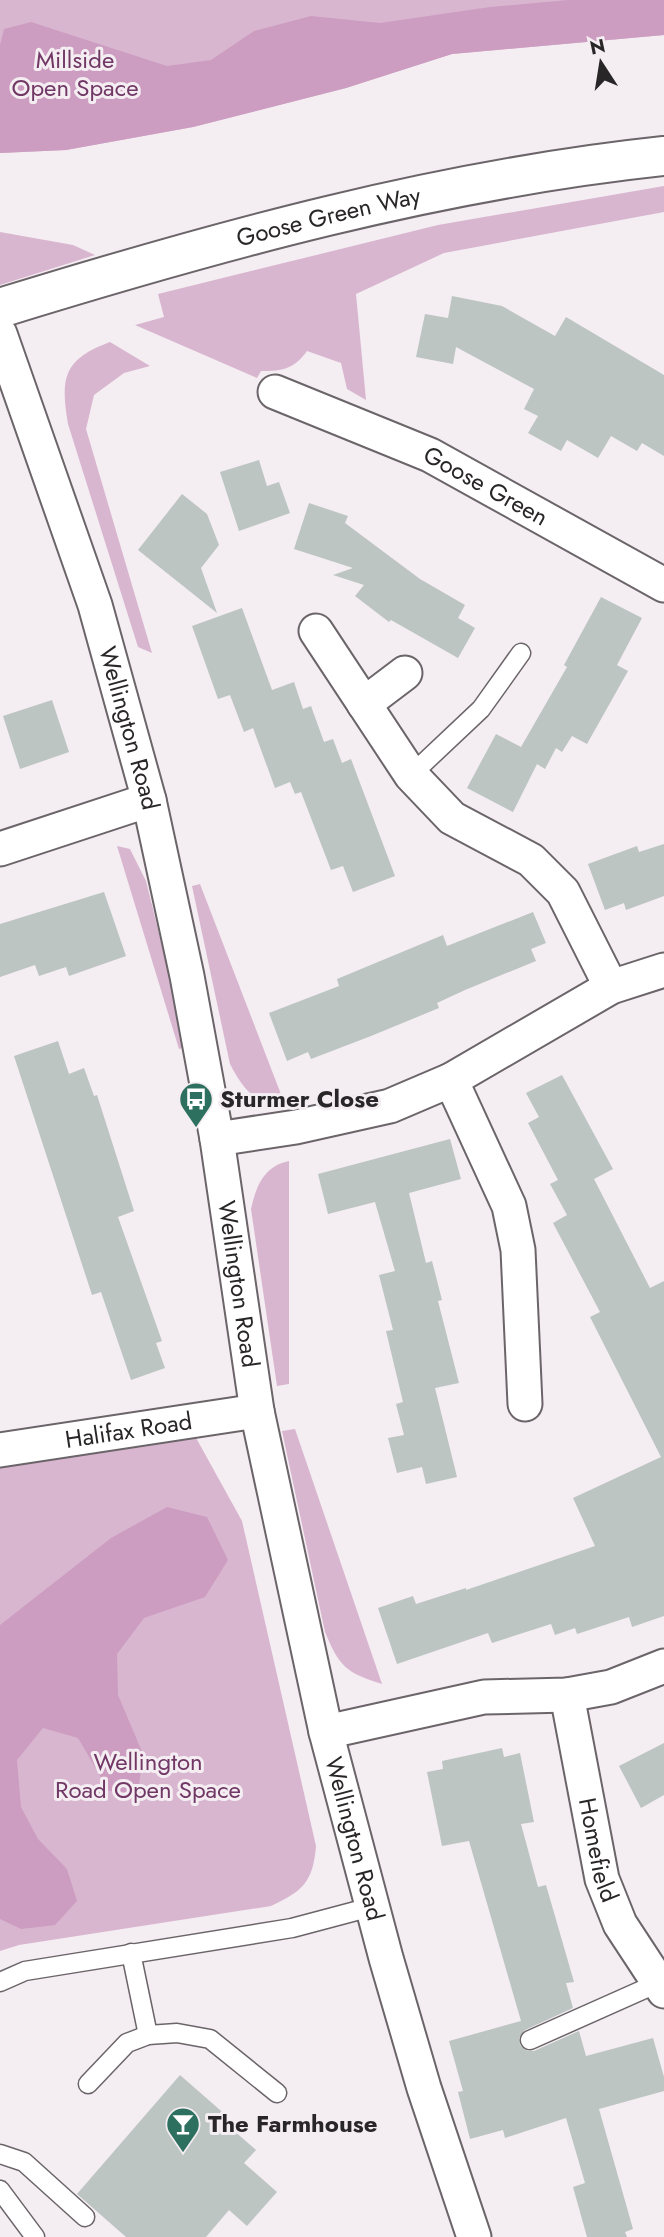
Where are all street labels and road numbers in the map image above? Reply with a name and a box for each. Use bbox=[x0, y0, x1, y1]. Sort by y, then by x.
street label: Goose Green Way bbox=[232, 177, 424, 256]
street label: Goose Green bbox=[417, 437, 555, 534]
street label: Wellington Road bbox=[90, 642, 169, 813]
street label: Wellington Road bbox=[209, 1198, 268, 1370]
street label: Halifax Road bbox=[63, 1403, 194, 1457]
street label: Wellington Road bbox=[316, 1753, 393, 1924]
street label: Homefield bbox=[570, 1795, 628, 1907]

